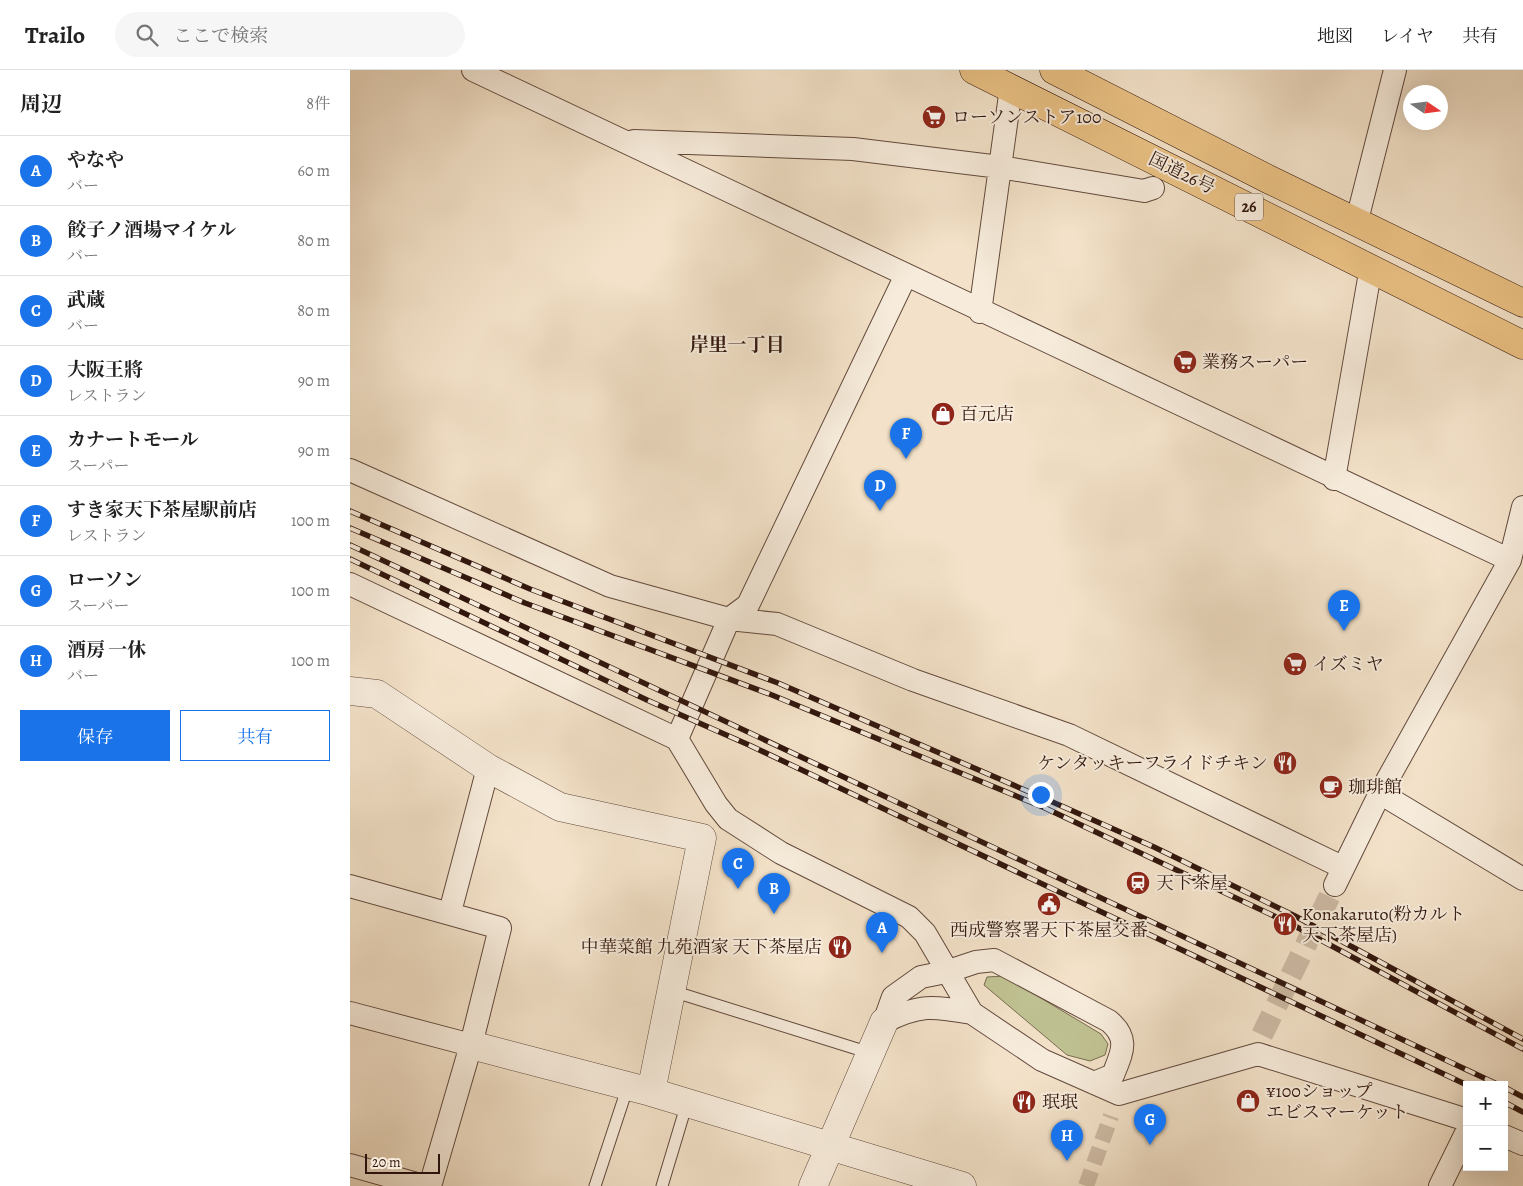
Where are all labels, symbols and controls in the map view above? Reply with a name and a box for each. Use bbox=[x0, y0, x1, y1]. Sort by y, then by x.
search box bbox=[115, 12, 465, 57]
text: Trailo bbox=[25, 19, 85, 51]
icon: search bbox=[133, 21, 161, 49]
text: ここで検索 bbox=[173, 23, 268, 49]
text: 地図 bbox=[1317, 24, 1353, 48]
text: レイヤ bbox=[1381, 24, 1434, 48]
text: 共有 bbox=[1462, 24, 1498, 48]
north arrow bbox=[1403, 85, 1448, 130]
text: 周辺 bbox=[20, 90, 62, 118]
text: 8件 bbox=[306, 93, 330, 115]
supermarket icon: ローソンストア100 bbox=[921, 104, 947, 130]
place label: ローソンストア100 bbox=[952, 105, 1102, 129]
text: やなや bbox=[67, 147, 124, 173]
street label: 国道26号 bbox=[1145, 147, 1219, 199]
text: A bbox=[31, 160, 41, 182]
text: 60 m bbox=[298, 160, 330, 182]
text: バー bbox=[67, 175, 99, 197]
road number: 26 bbox=[1235, 194, 1263, 220]
text: 餃子ノ酒場マイケル bbox=[67, 217, 236, 243]
text: B bbox=[31, 230, 41, 252]
text: 80 m bbox=[297, 230, 330, 252]
text: バー bbox=[67, 245, 99, 267]
text: 武蔵 bbox=[67, 287, 105, 313]
text: C bbox=[31, 300, 41, 322]
text: 80 m bbox=[297, 300, 330, 322]
text: バー bbox=[67, 315, 99, 337]
district label: 岸里一丁目 bbox=[689, 332, 785, 358]
supermarket icon: 業務スーパー bbox=[1172, 349, 1198, 375]
place label: 業務スーパー bbox=[1202, 350, 1308, 374]
text: 大阪王將 bbox=[67, 357, 143, 383]
text: D bbox=[30, 370, 42, 392]
text: 90 m bbox=[298, 370, 330, 392]
text: レストラン bbox=[67, 385, 147, 407]
shop icon: 百元店 bbox=[930, 401, 956, 427]
place label: 百元店 bbox=[960, 402, 1014, 426]
pin: F bbox=[890, 418, 922, 459]
text: カナートモール bbox=[67, 427, 199, 453]
text: E bbox=[31, 440, 41, 462]
text: 90 m bbox=[298, 440, 330, 462]
text: スーパー bbox=[67, 455, 129, 477]
pin: D bbox=[864, 470, 896, 511]
text: すき家天下茶屋駅前店 bbox=[67, 497, 257, 523]
text: F bbox=[32, 510, 40, 532]
text: 100 m bbox=[291, 510, 330, 532]
text: レストラン bbox=[67, 525, 147, 547]
text: ローソン bbox=[67, 567, 142, 593]
text: G bbox=[31, 580, 41, 602]
text: 100 m bbox=[291, 580, 330, 602]
pin: E bbox=[1328, 590, 1360, 631]
text: スーパー bbox=[67, 595, 129, 617]
text: 酒房 一休 bbox=[67, 637, 146, 663]
text: H bbox=[30, 650, 42, 672]
text: 100 m bbox=[291, 650, 330, 672]
supermarket icon: イズミヤ bbox=[1282, 651, 1308, 677]
place label: イズミヤ bbox=[1312, 652, 1384, 676]
text: バー bbox=[67, 665, 99, 687]
button: 保存 bbox=[20, 710, 170, 761]
button: 共有 bbox=[180, 710, 330, 761]
restaurant icon: ケンタッキーフライドチキン bbox=[1272, 750, 1298, 776]
place label: ケンタッキーフライドチキン bbox=[1037, 751, 1268, 775]
cafe icon: 珈琲館 bbox=[1318, 774, 1344, 800]
place label: 珈琲館 bbox=[1348, 775, 1402, 799]
your location bbox=[1028, 782, 1054, 808]
pin: C bbox=[722, 848, 754, 889]
station icon: 天下茶屋 bbox=[1125, 870, 1151, 896]
place label: 天下茶屋 bbox=[1156, 871, 1228, 895]
pin: B bbox=[758, 873, 790, 914]
public building icon: 西成警察署天下茶屋交番 bbox=[1036, 891, 1062, 917]
place label: Konakaruto(粉カルト 天下茶屋店) bbox=[1302, 902, 1465, 947]
restaurant icon: Konakaruto(粉カルト 天下茶屋店) bbox=[1272, 911, 1298, 937]
pin: A bbox=[866, 912, 898, 953]
place label: 西成警察署天下茶屋交番 bbox=[950, 918, 1148, 942]
restaurant icon: 中華菜館 九苑酒家 天下茶屋店 bbox=[827, 934, 853, 960]
place label: 中華菜館 九苑酒家 天下茶屋店 bbox=[581, 935, 822, 959]
place label: ¥100ショップ エビスマーケット bbox=[1266, 1079, 1409, 1124]
map controls bbox=[1463, 1081, 1508, 1171]
button: + bbox=[1463, 1081, 1508, 1126]
shop icon: ¥100ショップ エビスマーケット bbox=[1235, 1088, 1261, 1114]
restaurant icon: 珉珉 bbox=[1011, 1089, 1037, 1115]
place label: 珉珉 bbox=[1042, 1090, 1078, 1114]
pin: G bbox=[1134, 1104, 1166, 1145]
pin: H bbox=[1051, 1120, 1083, 1161]
button: − bbox=[1463, 1126, 1508, 1171]
scale bar bbox=[365, 1151, 440, 1174]
text: 20 m bbox=[372, 1153, 401, 1172]

